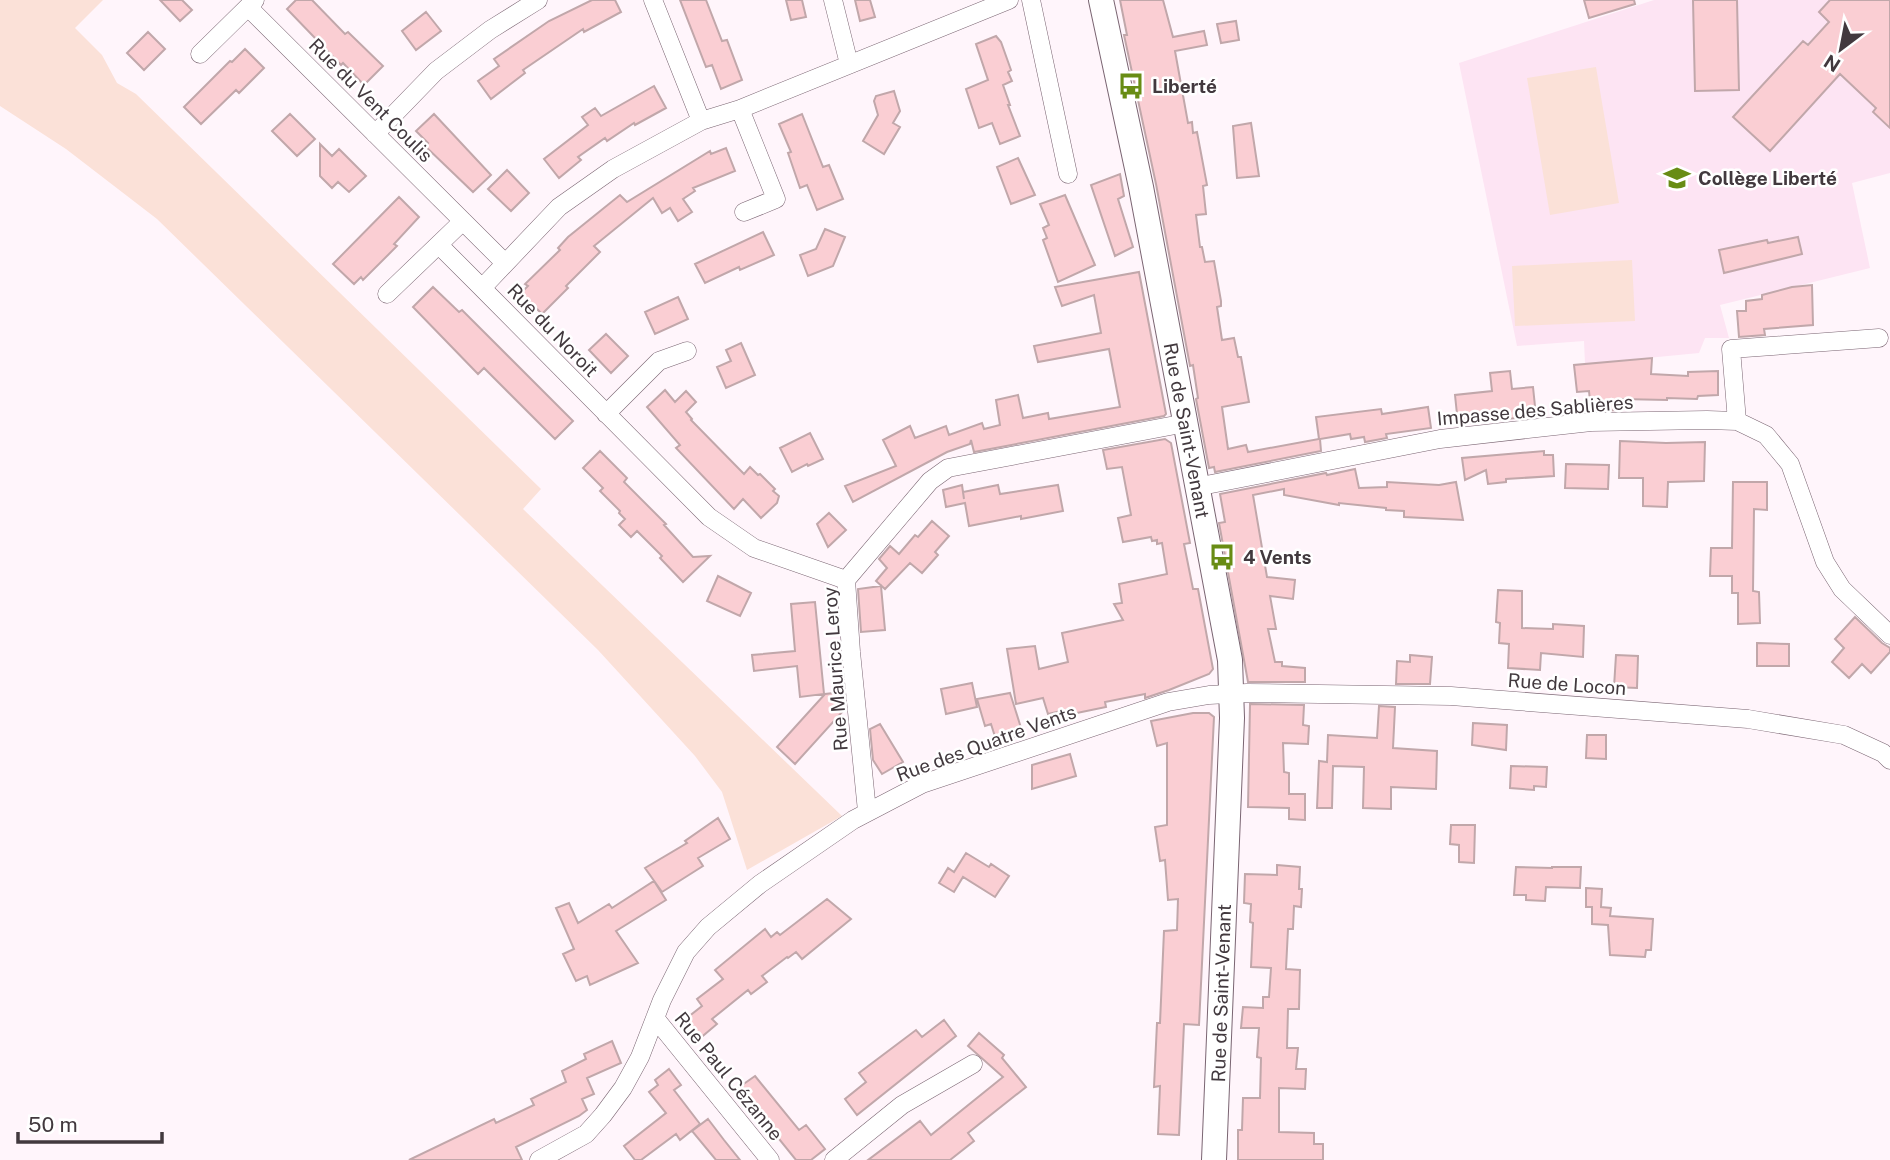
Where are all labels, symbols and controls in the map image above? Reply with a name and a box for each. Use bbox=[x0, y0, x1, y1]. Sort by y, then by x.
north arrow bbox=[1806, 14, 1876, 84]
street label: Rue du Vent Coulis bbox=[305, 34, 437, 166]
text: N bbox=[1820, 50, 1844, 77]
bus stop icon: Liberté bbox=[1116, 71, 1146, 101]
place label: Liberté bbox=[1152, 75, 1217, 97]
school or university icon: Collège Liberté bbox=[1662, 163, 1692, 193]
place label: Collège Liberté bbox=[1698, 167, 1837, 189]
street label: Rue du Noroit bbox=[503, 279, 603, 381]
street label: Rue de Saint-Venant bbox=[1159, 341, 1214, 520]
street label: Impasse des Sablières bbox=[1436, 390, 1634, 430]
bus stop icon: 4 Vents bbox=[1207, 542, 1237, 572]
place label: 4 Vents bbox=[1243, 546, 1312, 568]
street label: Rue Maurice Leroy bbox=[818, 586, 852, 752]
street label: Rue de Locon bbox=[1507, 669, 1627, 699]
street label: Rue des Quatre Vents bbox=[893, 700, 1079, 786]
street label: Rue de Saint-Venant bbox=[1207, 903, 1235, 1083]
street label: Rue Paul Cézanne bbox=[670, 1007, 788, 1145]
scale bar bbox=[18, 1100, 161, 1144]
text: 50 m bbox=[28, 1112, 78, 1137]

